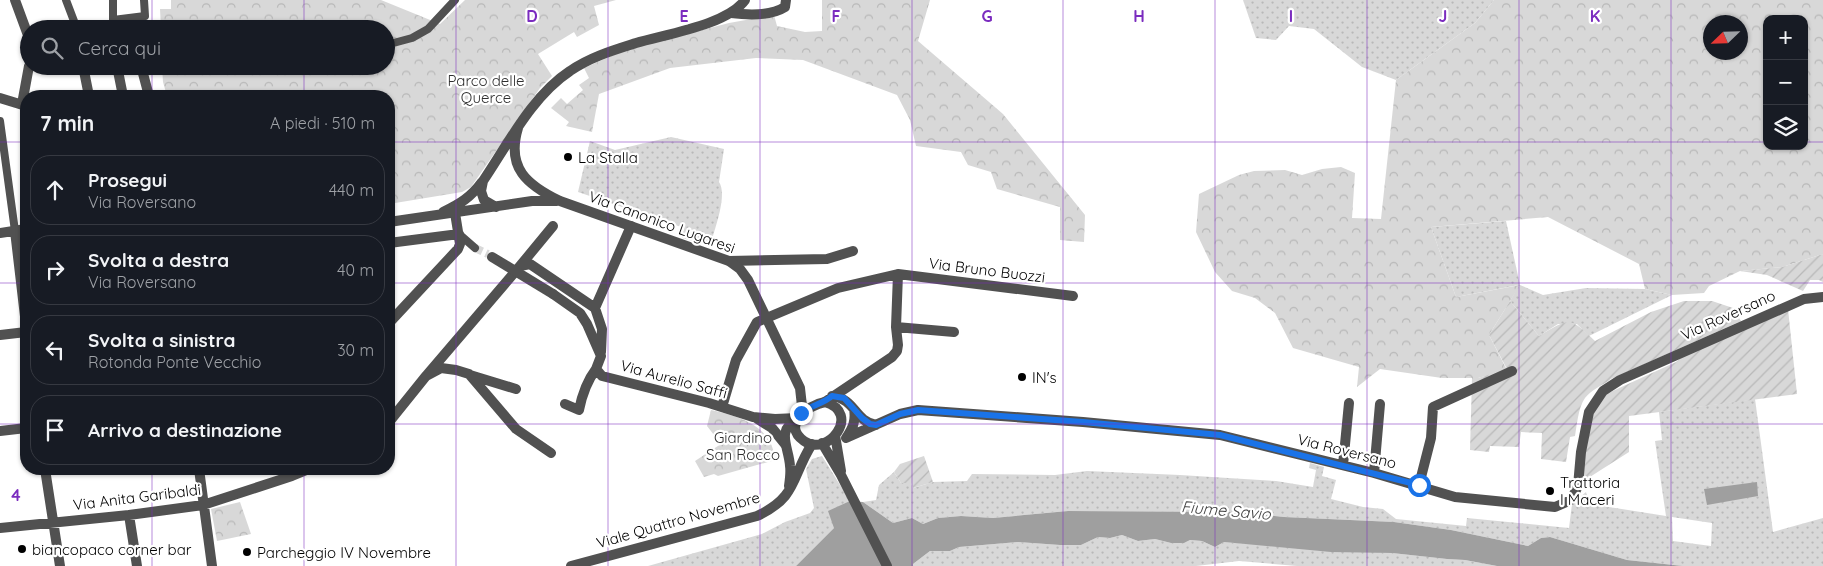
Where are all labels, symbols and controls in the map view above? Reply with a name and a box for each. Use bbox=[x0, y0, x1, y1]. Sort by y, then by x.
text: D bbox=[526, 6, 538, 26]
text: E bbox=[679, 6, 689, 26]
text: F bbox=[832, 6, 841, 26]
text: G bbox=[981, 6, 993, 26]
text: H bbox=[1133, 6, 1145, 26]
text: I bbox=[1289, 6, 1293, 26]
text: J bbox=[1439, 6, 1447, 26]
text: K bbox=[1590, 6, 1600, 26]
north arrow bbox=[1703, 15, 1748, 60]
map controls bbox=[1763, 15, 1808, 150]
button: + bbox=[1763, 15, 1808, 60]
search box bbox=[20, 20, 395, 75]
icon: search bbox=[38, 34, 66, 62]
text: Cerca qui bbox=[78, 36, 161, 60]
button: − bbox=[1763, 60, 1808, 105]
park label: Parco delle Querce bbox=[447, 71, 525, 107]
button: layers bbox=[1763, 105, 1808, 150]
text: 7 min bbox=[40, 110, 94, 136]
text: A piedi · 510 m bbox=[270, 113, 375, 133]
place label: La Stalla bbox=[578, 148, 638, 167]
marker: La Stalla bbox=[562, 151, 574, 163]
text: Prosegui bbox=[88, 168, 167, 192]
icon: ahead bbox=[41, 176, 69, 204]
text: 440 m bbox=[329, 180, 374, 200]
street label: Via Canonico Lugaresi bbox=[586, 187, 738, 257]
text: Via Roversano bbox=[88, 192, 196, 212]
text: Svolta a destra bbox=[88, 248, 229, 272]
street label: Via Bruno Buozzi bbox=[928, 253, 1046, 287]
icon: right bbox=[41, 256, 69, 284]
text: 40 m bbox=[337, 260, 374, 280]
text: Via Roversano bbox=[88, 272, 196, 292]
street label: Via Roversano bbox=[1678, 286, 1778, 344]
text: Svolta a sinistra bbox=[88, 328, 235, 352]
icon: left bbox=[41, 336, 69, 364]
text: 30 m bbox=[337, 340, 374, 360]
text: Rotonda Ponte Vecchio bbox=[88, 352, 261, 372]
street label: Via Aurelio Saffi bbox=[619, 356, 729, 402]
place label: IN's bbox=[1032, 368, 1057, 387]
marker: IN's bbox=[1016, 371, 1028, 383]
route end bbox=[790, 402, 813, 425]
icon: arrive bbox=[41, 416, 69, 444]
text: Arrivo a destinazione bbox=[88, 418, 282, 442]
park label: Giardino San Rocco bbox=[706, 428, 780, 464]
street label: Via Roversano bbox=[1295, 430, 1399, 472]
place label: Trattoria I Maceri bbox=[1560, 473, 1620, 509]
route start bbox=[1408, 474, 1431, 497]
street label: Via Anita Garibaldi bbox=[72, 480, 202, 514]
text: 4 bbox=[11, 485, 21, 505]
marker: Trattoria I Maceri bbox=[1544, 485, 1556, 497]
street label: Viale Quattro Novembre bbox=[594, 488, 762, 552]
water label: Fiume Savio bbox=[1180, 496, 1273, 524]
place label: biancopaco corner bar bbox=[32, 540, 192, 559]
marker: biancopaco corner bar bbox=[16, 543, 28, 555]
place label: Parcheggio IV Novembre bbox=[257, 543, 431, 562]
marker: Parcheggio IV Novembre bbox=[241, 546, 253, 558]

